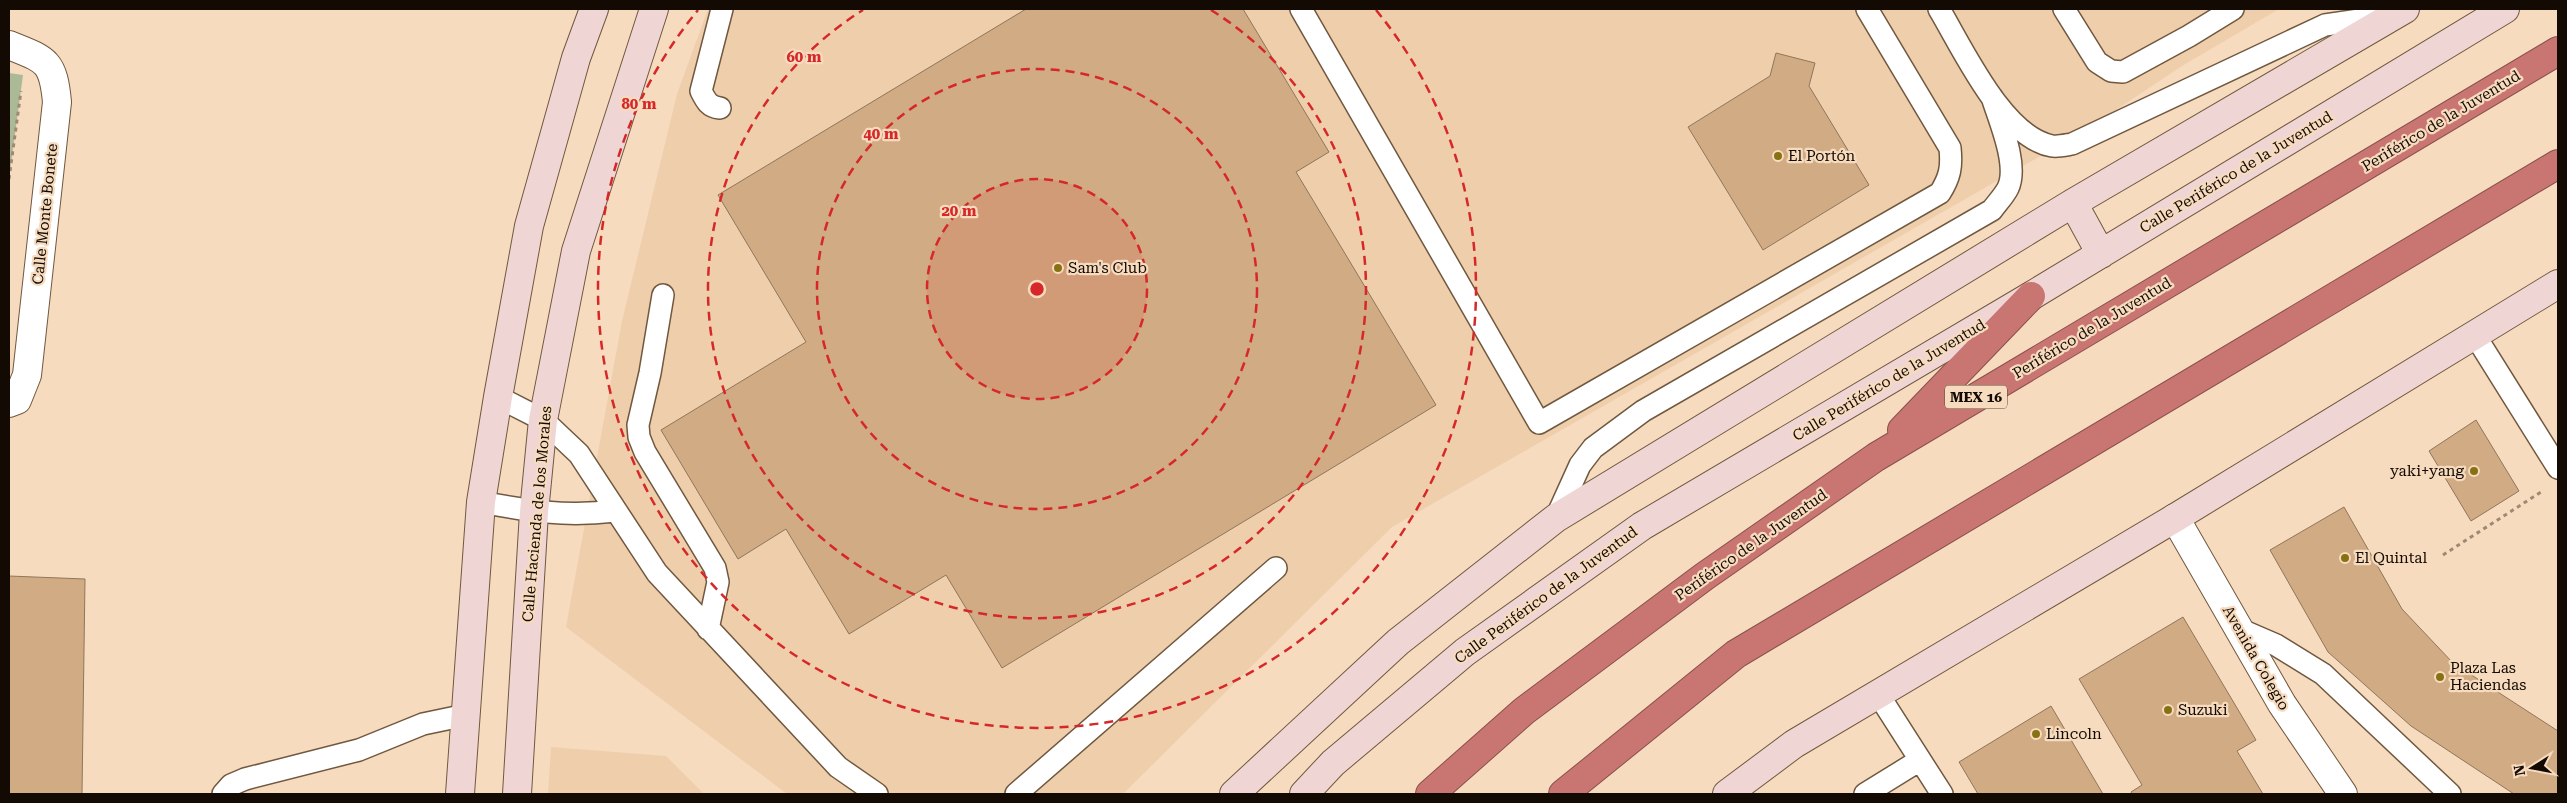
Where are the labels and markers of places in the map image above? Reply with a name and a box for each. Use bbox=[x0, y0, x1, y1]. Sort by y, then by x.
place label: El Portón bbox=[1788, 147, 1856, 165]
marker: El Portón bbox=[1772, 150, 1784, 162]
place label: Sam's Club bbox=[1068, 259, 1147, 277]
marker: Sam's Club bbox=[1052, 262, 1064, 274]
centre of rings bbox=[1028, 280, 1046, 298]
place label: yaki+yang bbox=[2390, 462, 2464, 480]
marker: yaki+yang bbox=[2468, 465, 2480, 477]
place label: El Quintal bbox=[2355, 549, 2427, 567]
marker: El Quintal bbox=[2339, 552, 2351, 564]
place label: Plaza Las Haciendas bbox=[2450, 659, 2526, 694]
marker: Plaza Las Haciendas bbox=[2434, 671, 2446, 683]
place label: Suzuki bbox=[2178, 701, 2228, 719]
marker: Suzuki bbox=[2162, 704, 2174, 716]
place label: Lincoln bbox=[2046, 725, 2102, 743]
marker: Lincoln bbox=[2030, 728, 2042, 740]

